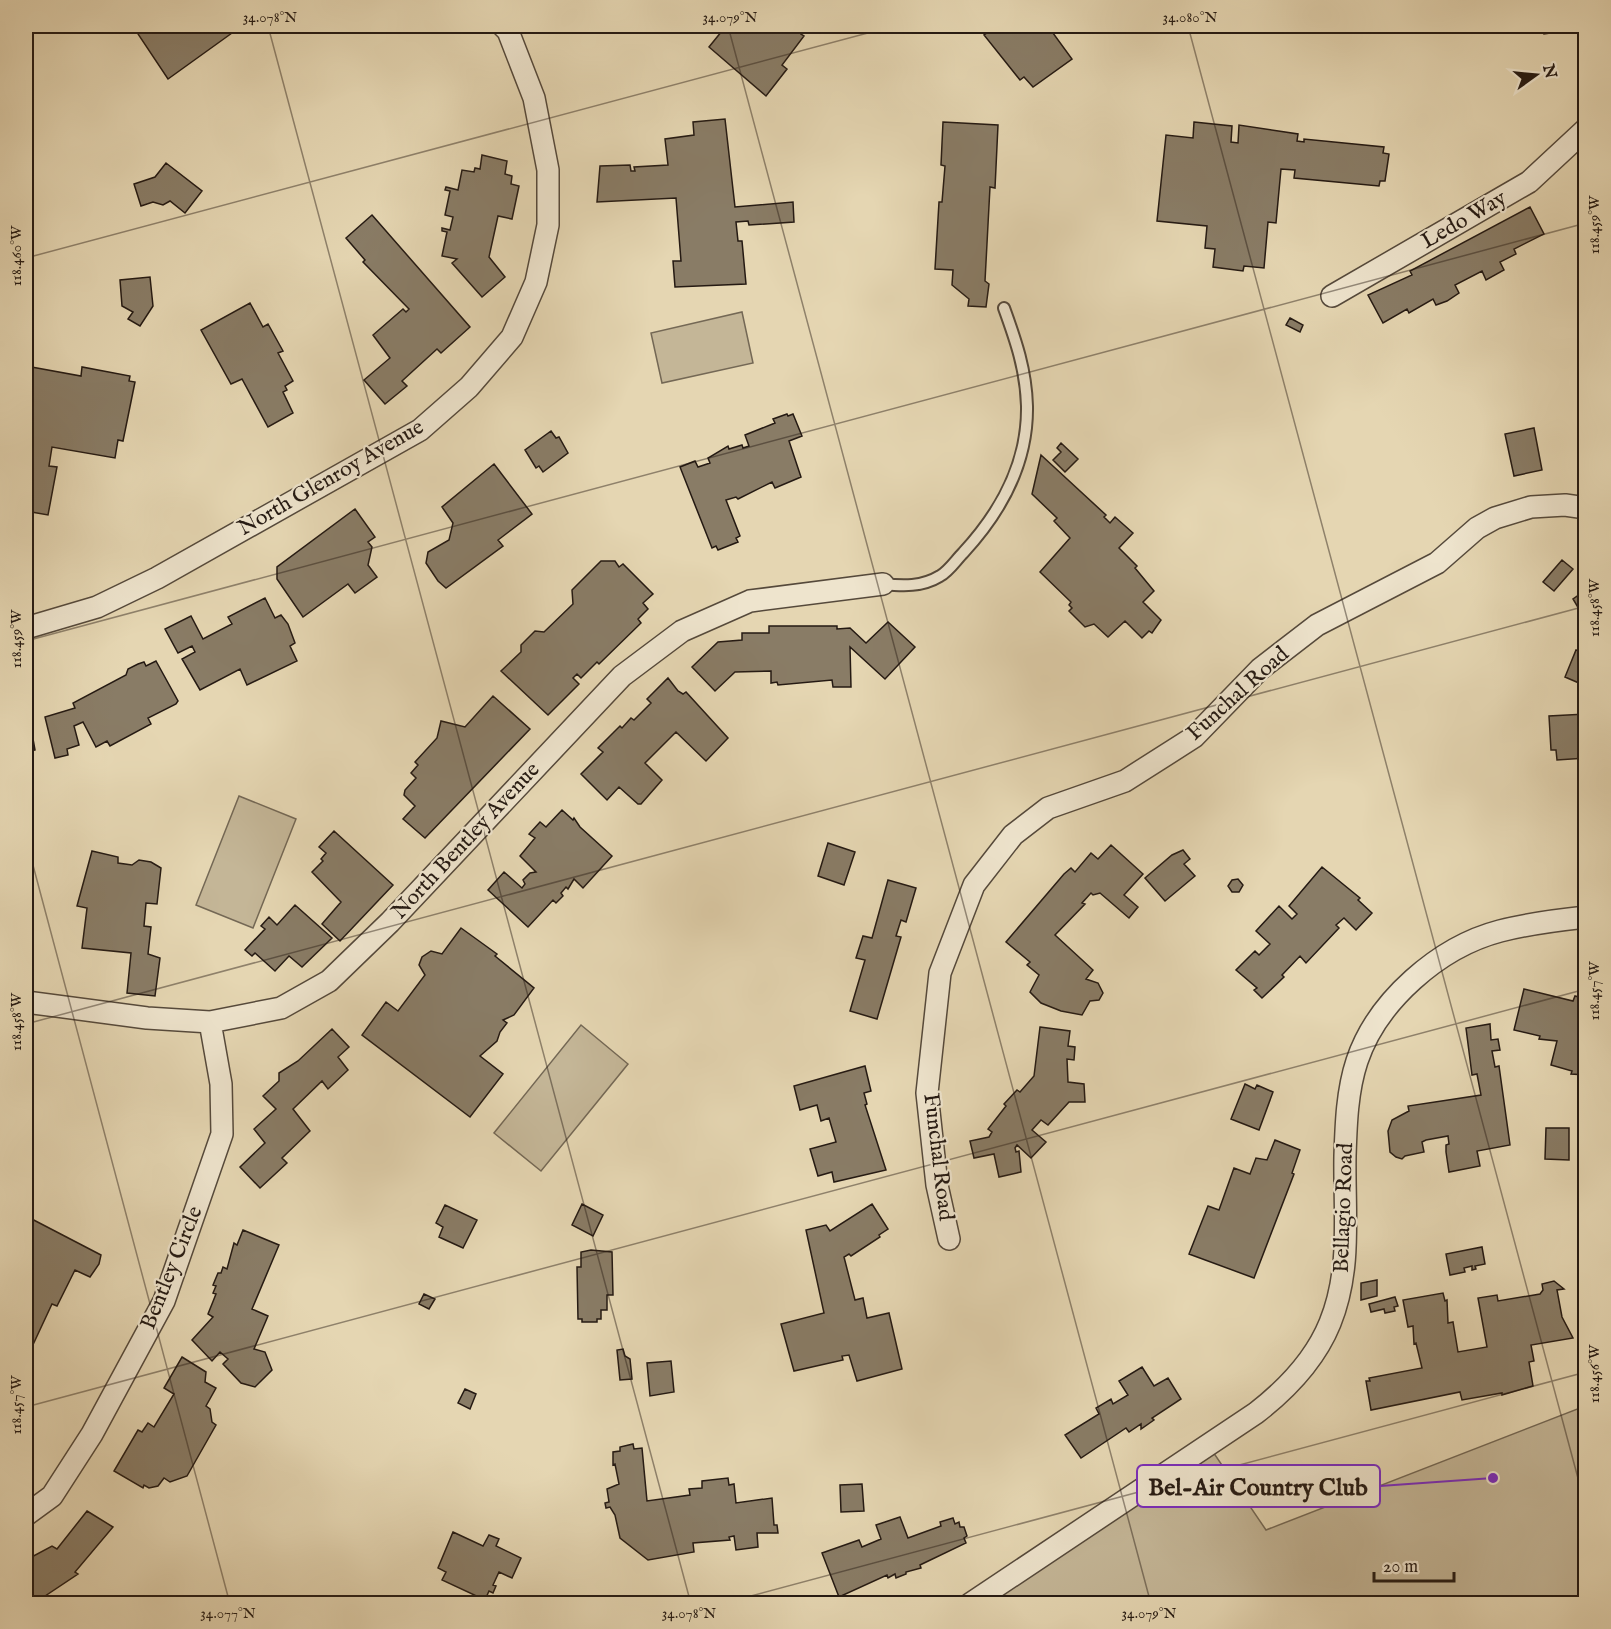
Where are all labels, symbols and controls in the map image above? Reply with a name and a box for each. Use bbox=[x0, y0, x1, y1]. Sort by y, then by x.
text: 34.078°N bbox=[243, 8, 297, 27]
text: 34.079°N bbox=[702, 8, 758, 27]
text: 34.080°N bbox=[1163, 8, 1217, 27]
north arrow bbox=[1506, 45, 1566, 105]
text: N bbox=[1537, 61, 1560, 81]
street label: Ledo Way bbox=[1416, 184, 1512, 256]
text: 118.459°W bbox=[1585, 195, 1604, 254]
text: 118.460°W bbox=[7, 225, 26, 286]
street label: North Glenroy Avenue bbox=[233, 413, 429, 543]
text: 118.458°W bbox=[1585, 578, 1604, 637]
text: 118.459°W bbox=[7, 609, 26, 668]
street label: Funchal Road bbox=[1181, 641, 1295, 747]
street label: North Bentley Avenue bbox=[386, 756, 546, 926]
text: 118.457°W bbox=[1585, 961, 1604, 1021]
text: 118.458°W bbox=[7, 992, 26, 1051]
street label: Funchal Road bbox=[916, 1092, 960, 1223]
street label: Bellagio Road bbox=[1328, 1142, 1360, 1274]
street label: Bentley Circle bbox=[135, 1202, 209, 1334]
text: 118.456°W bbox=[1585, 1344, 1604, 1403]
text: 118.457°W bbox=[7, 1375, 26, 1435]
callout: Bel-Air Country Club bbox=[1137, 1465, 1380, 1507]
text: Bel-Air Country Club bbox=[1148, 1473, 1368, 1504]
scale bar bbox=[1374, 1545, 1454, 1583]
text: 20 m bbox=[1383, 1556, 1418, 1579]
text: 34.077°N bbox=[200, 1604, 256, 1623]
text: 34.078°N bbox=[662, 1604, 716, 1623]
text: 34.079°N bbox=[1121, 1604, 1177, 1623]

